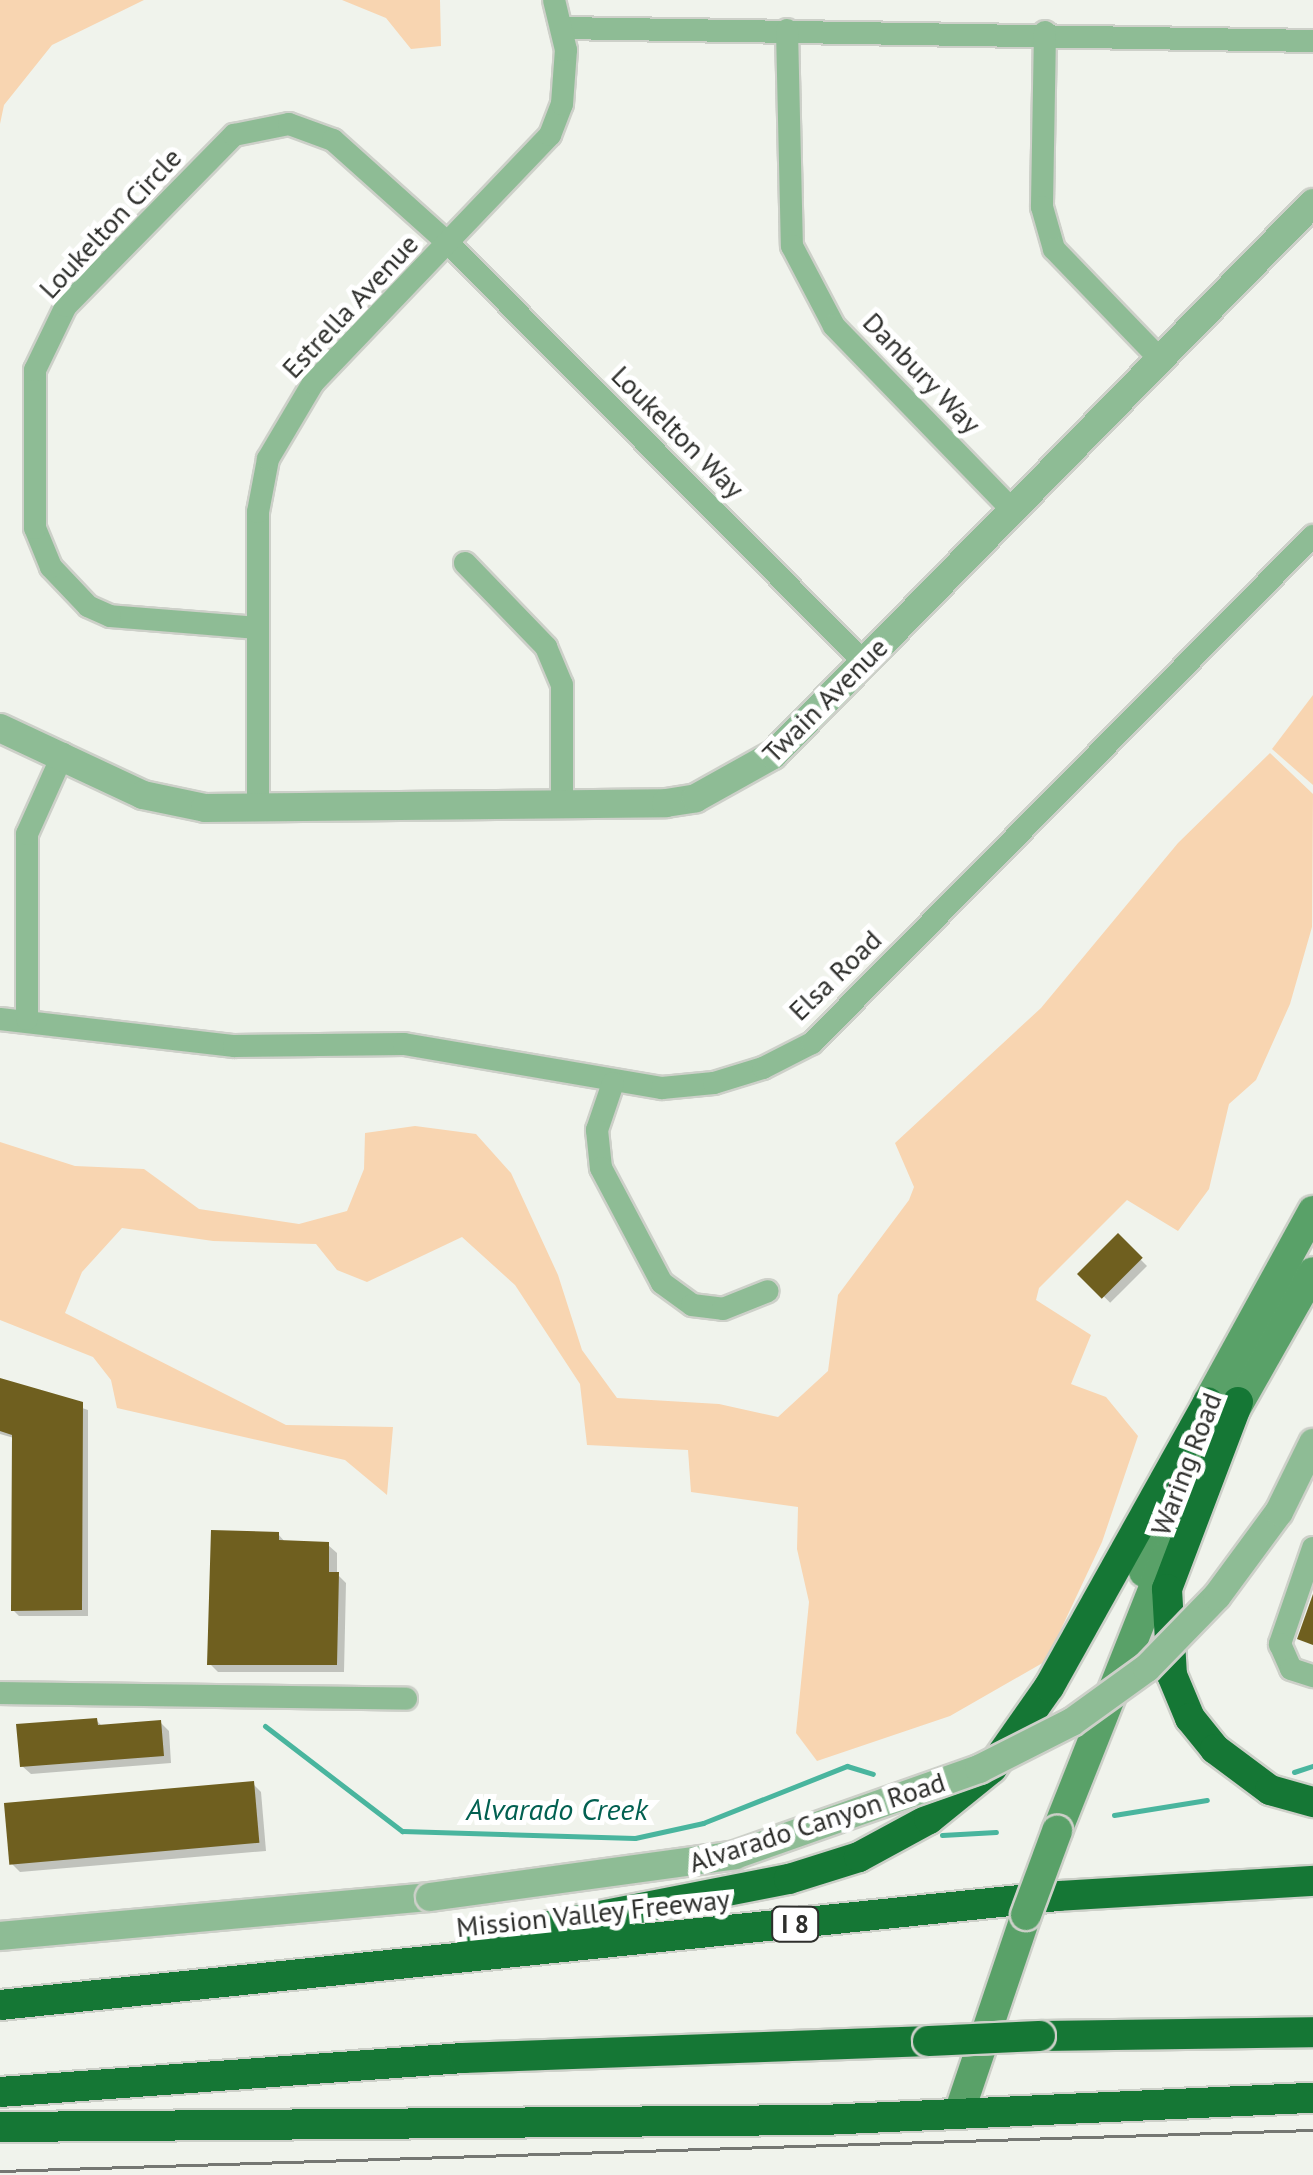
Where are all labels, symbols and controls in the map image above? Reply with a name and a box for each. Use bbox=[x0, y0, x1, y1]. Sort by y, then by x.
street label: Loukelton Circle bbox=[32, 141, 188, 305]
street label: Estrella Avenue bbox=[275, 227, 425, 385]
street label: Danbury Way bbox=[855, 305, 989, 441]
street label: Loukelton Way bbox=[604, 358, 752, 506]
street label: Twain Avenue bbox=[755, 630, 895, 770]
street label: Elsa Road bbox=[782, 923, 888, 1027]
street label: Waring Road bbox=[1143, 1388, 1229, 1540]
street label: Alvarado Canyon Road bbox=[685, 1765, 949, 1879]
water label: Alvarado Creek bbox=[466, 1791, 648, 1827]
street label: Mission Valley Freeway bbox=[454, 1882, 732, 1944]
road number: I 8 bbox=[770, 1904, 820, 1944]

